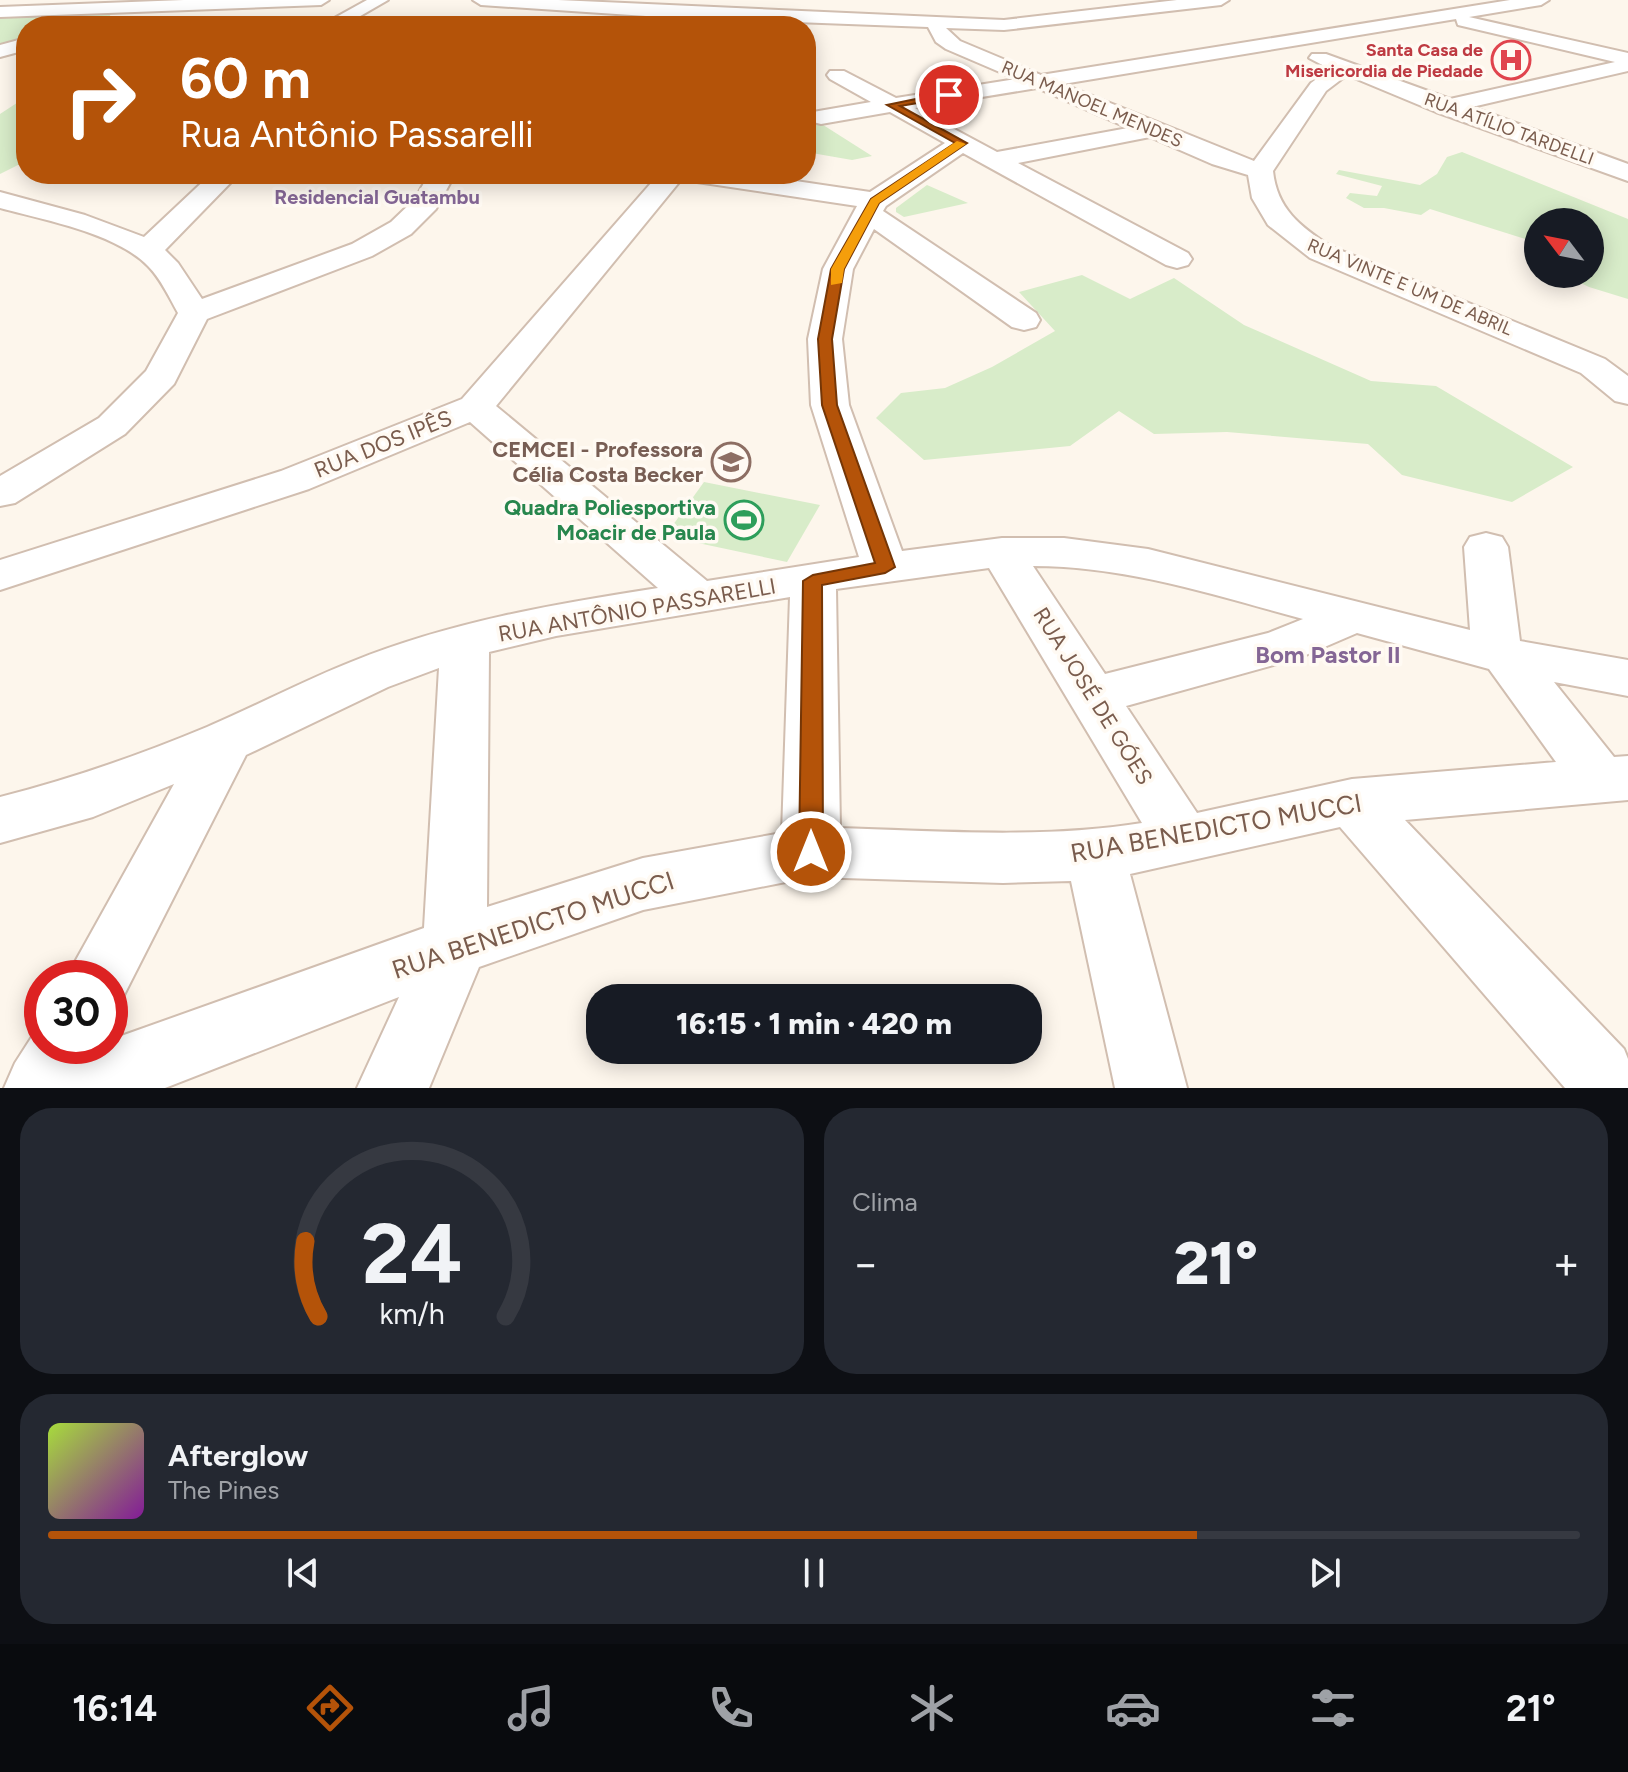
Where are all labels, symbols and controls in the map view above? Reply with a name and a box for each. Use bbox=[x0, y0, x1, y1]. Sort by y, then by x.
place label: Santa Casa de Misericordia de Piedade bbox=[1285, 39, 1483, 82]
hospital icon: Santa Casa de Misericordia de Piedade bbox=[1490, 39, 1532, 81]
text: 60 m bbox=[180, 45, 311, 112]
icon: right bbox=[48, 48, 152, 152]
street label: RUA MANOEL MENDES bbox=[998, 56, 1186, 152]
pin bbox=[915, 61, 983, 129]
icon: arrive bbox=[927, 73, 971, 117]
street label: RUA ATÍLIO TARDELLI bbox=[1421, 88, 1597, 170]
text: Rua Antônio Passarelli bbox=[180, 113, 534, 156]
district label: Residencial Guatambu bbox=[274, 185, 480, 209]
north arrow bbox=[1524, 208, 1604, 288]
map controls bbox=[1524, 208, 1604, 288]
street label: RUA VINTE E UM DE ABRIL bbox=[1304, 234, 1516, 340]
street label: RUA DOS IPÊS bbox=[310, 404, 456, 484]
place label: CEMCEI - Professora Célia Costa Becker bbox=[492, 436, 704, 488]
school or university icon: CEMCEI - Professora Célia Costa Becker bbox=[710, 441, 752, 483]
place label: Quadra Poliesportiva Moacir de Paula bbox=[504, 494, 716, 546]
sports icon: Quadra Poliesportiva Moacir de Paula bbox=[723, 499, 765, 541]
street label: RUA ANTÔNIO PASSARELLI bbox=[496, 572, 778, 648]
street label: RUA JOSÉ DE GÓES bbox=[1028, 602, 1158, 790]
district label: Bom Pastor II bbox=[1255, 640, 1401, 669]
street label: RUA BENEDICTO MUCCI bbox=[1068, 787, 1364, 869]
position arrow bbox=[769, 810, 853, 894]
street label: RUA BENEDICTO MUCCI bbox=[388, 864, 678, 986]
speed limit sign: 30 bbox=[24, 960, 128, 1064]
text: 16:15 · 1 min · 420 m bbox=[676, 1005, 952, 1042]
text: Clima bbox=[852, 1186, 918, 1218]
text: 24 bbox=[362, 1204, 462, 1304]
text: 21° bbox=[1174, 1227, 1258, 1299]
text: − bbox=[852, 1237, 879, 1290]
text: + bbox=[1553, 1237, 1580, 1290]
text: km/h bbox=[379, 1297, 445, 1331]
text: Afterglow bbox=[168, 1437, 308, 1474]
text: The Pines bbox=[168, 1474, 279, 1506]
icon: previous bbox=[281, 1551, 325, 1595]
icon: pause bbox=[792, 1551, 836, 1595]
icon: next bbox=[1303, 1551, 1347, 1595]
icon: directions bbox=[302, 1680, 358, 1736]
icon: music bbox=[503, 1680, 559, 1736]
icon: phone bbox=[703, 1680, 759, 1736]
icon: climate bbox=[904, 1680, 960, 1736]
icon: car bbox=[1105, 1680, 1161, 1736]
icon: filters bbox=[1305, 1680, 1361, 1736]
text: 16:14 bbox=[72, 1687, 157, 1730]
text: 21° bbox=[1506, 1687, 1556, 1730]

